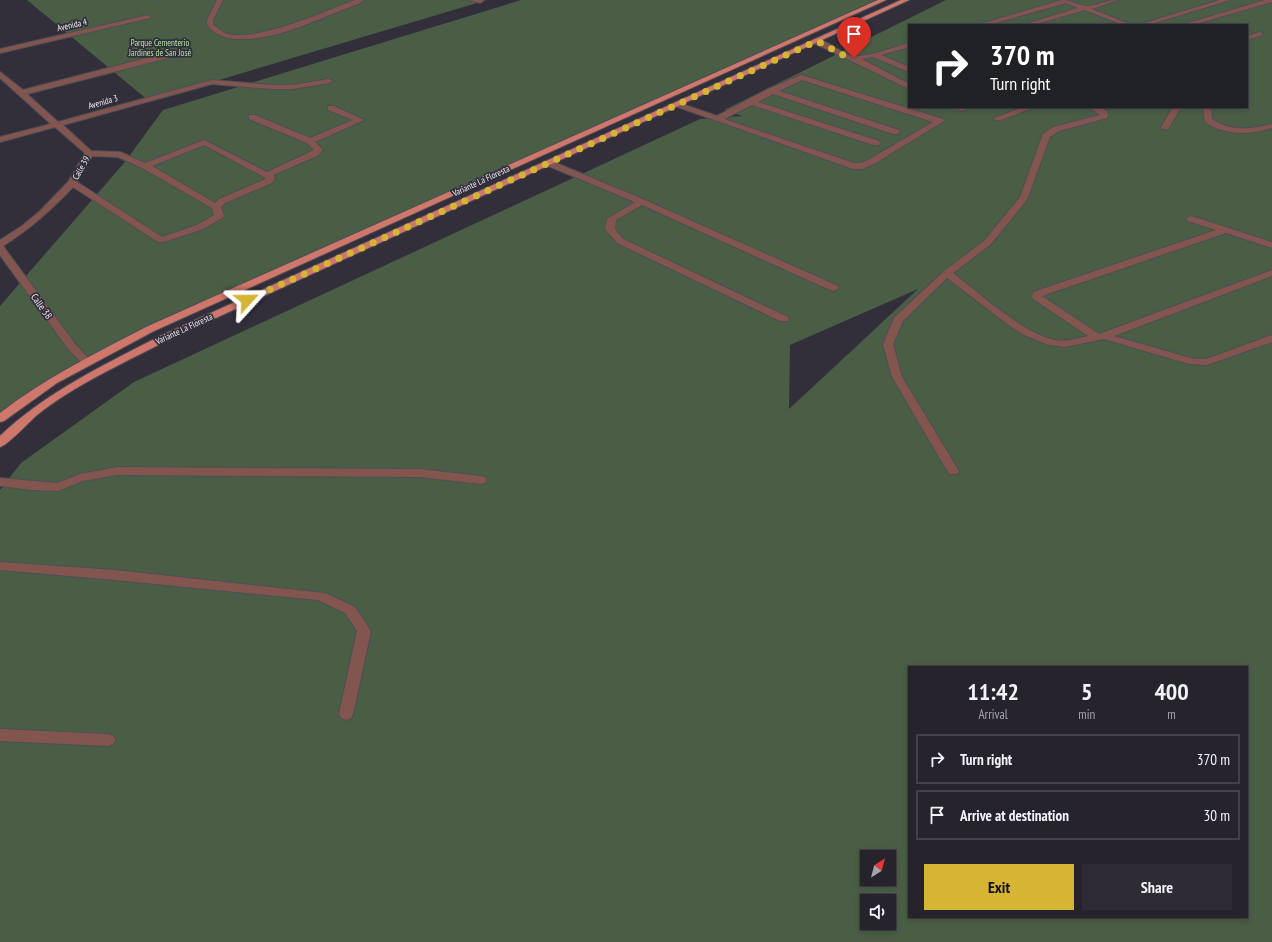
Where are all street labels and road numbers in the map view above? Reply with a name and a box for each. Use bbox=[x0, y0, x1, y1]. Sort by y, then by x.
street label: Avenida 4 bbox=[56, 16, 88, 33]
street label: Avenida 3 bbox=[87, 92, 119, 111]
street label: Calle 39 bbox=[70, 154, 92, 182]
street label: Variante La Floresta bbox=[450, 162, 511, 199]
street label: Calle 38 bbox=[28, 291, 55, 322]
street label: Variante La Floresta bbox=[153, 310, 214, 347]

